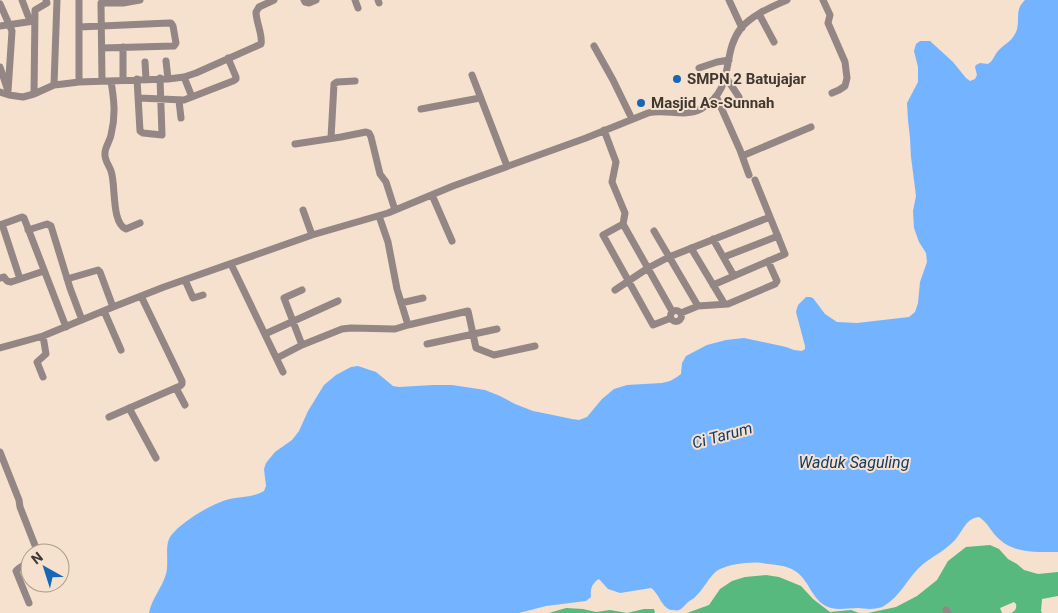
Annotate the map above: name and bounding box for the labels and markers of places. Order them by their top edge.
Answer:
place label: SMPN 2 Batujajar [687,70,807,88]
marker: SMPN 2 Batujajar [671,73,683,85]
place label: Masjid As-Sunnah [651,94,775,112]
marker: Masjid As-Sunnah [635,97,647,109]

